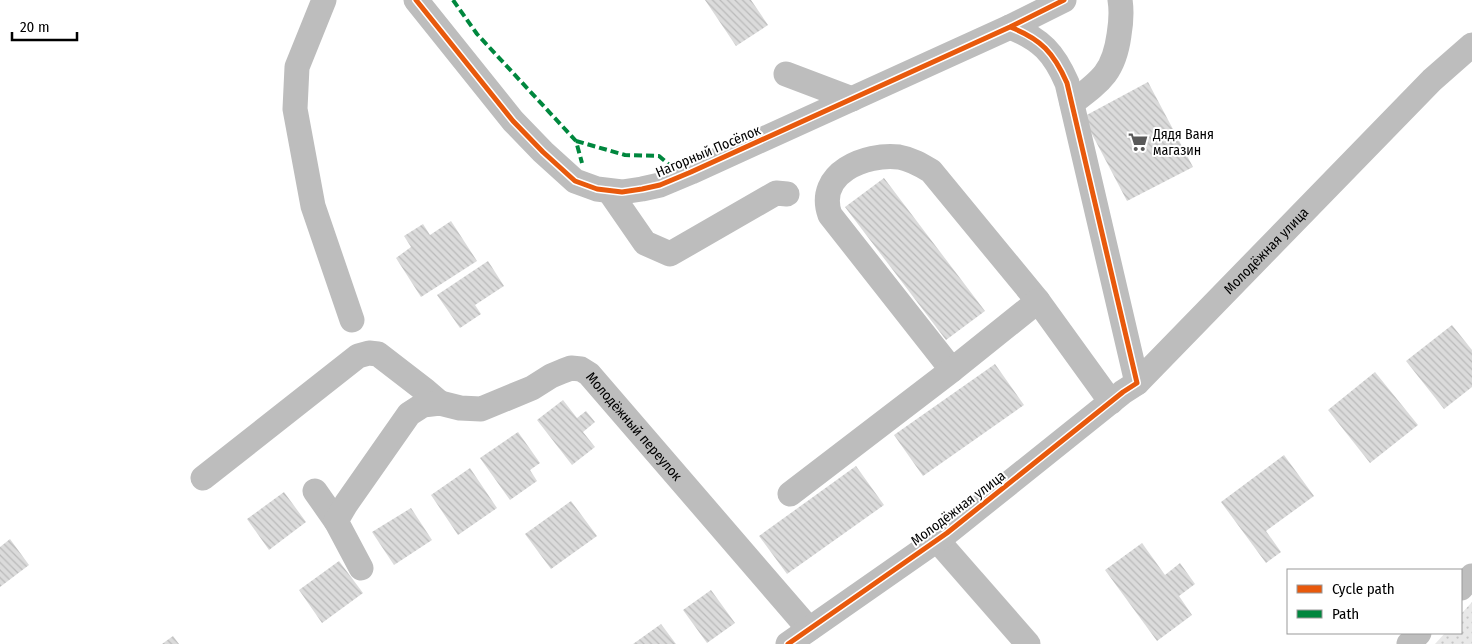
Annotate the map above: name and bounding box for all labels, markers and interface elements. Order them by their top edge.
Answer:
scale bar [12,10,78,42]
text: 20 m [20,18,50,36]
street label: Нагорный Посёлок [653,122,764,181]
place label: Дядя Ваня магазин [1152,126,1214,159]
supermarket icon: Дядя Ваня магазин [1127,131,1149,153]
street label: Молодёжная улица [1220,204,1312,298]
street label: Молодёжный переулок [582,369,686,485]
street label: Молодёжная улица [908,467,1009,549]
legend [1287,569,1462,634]
text: Cycle path [1332,580,1395,598]
text: Path [1332,605,1359,623]

